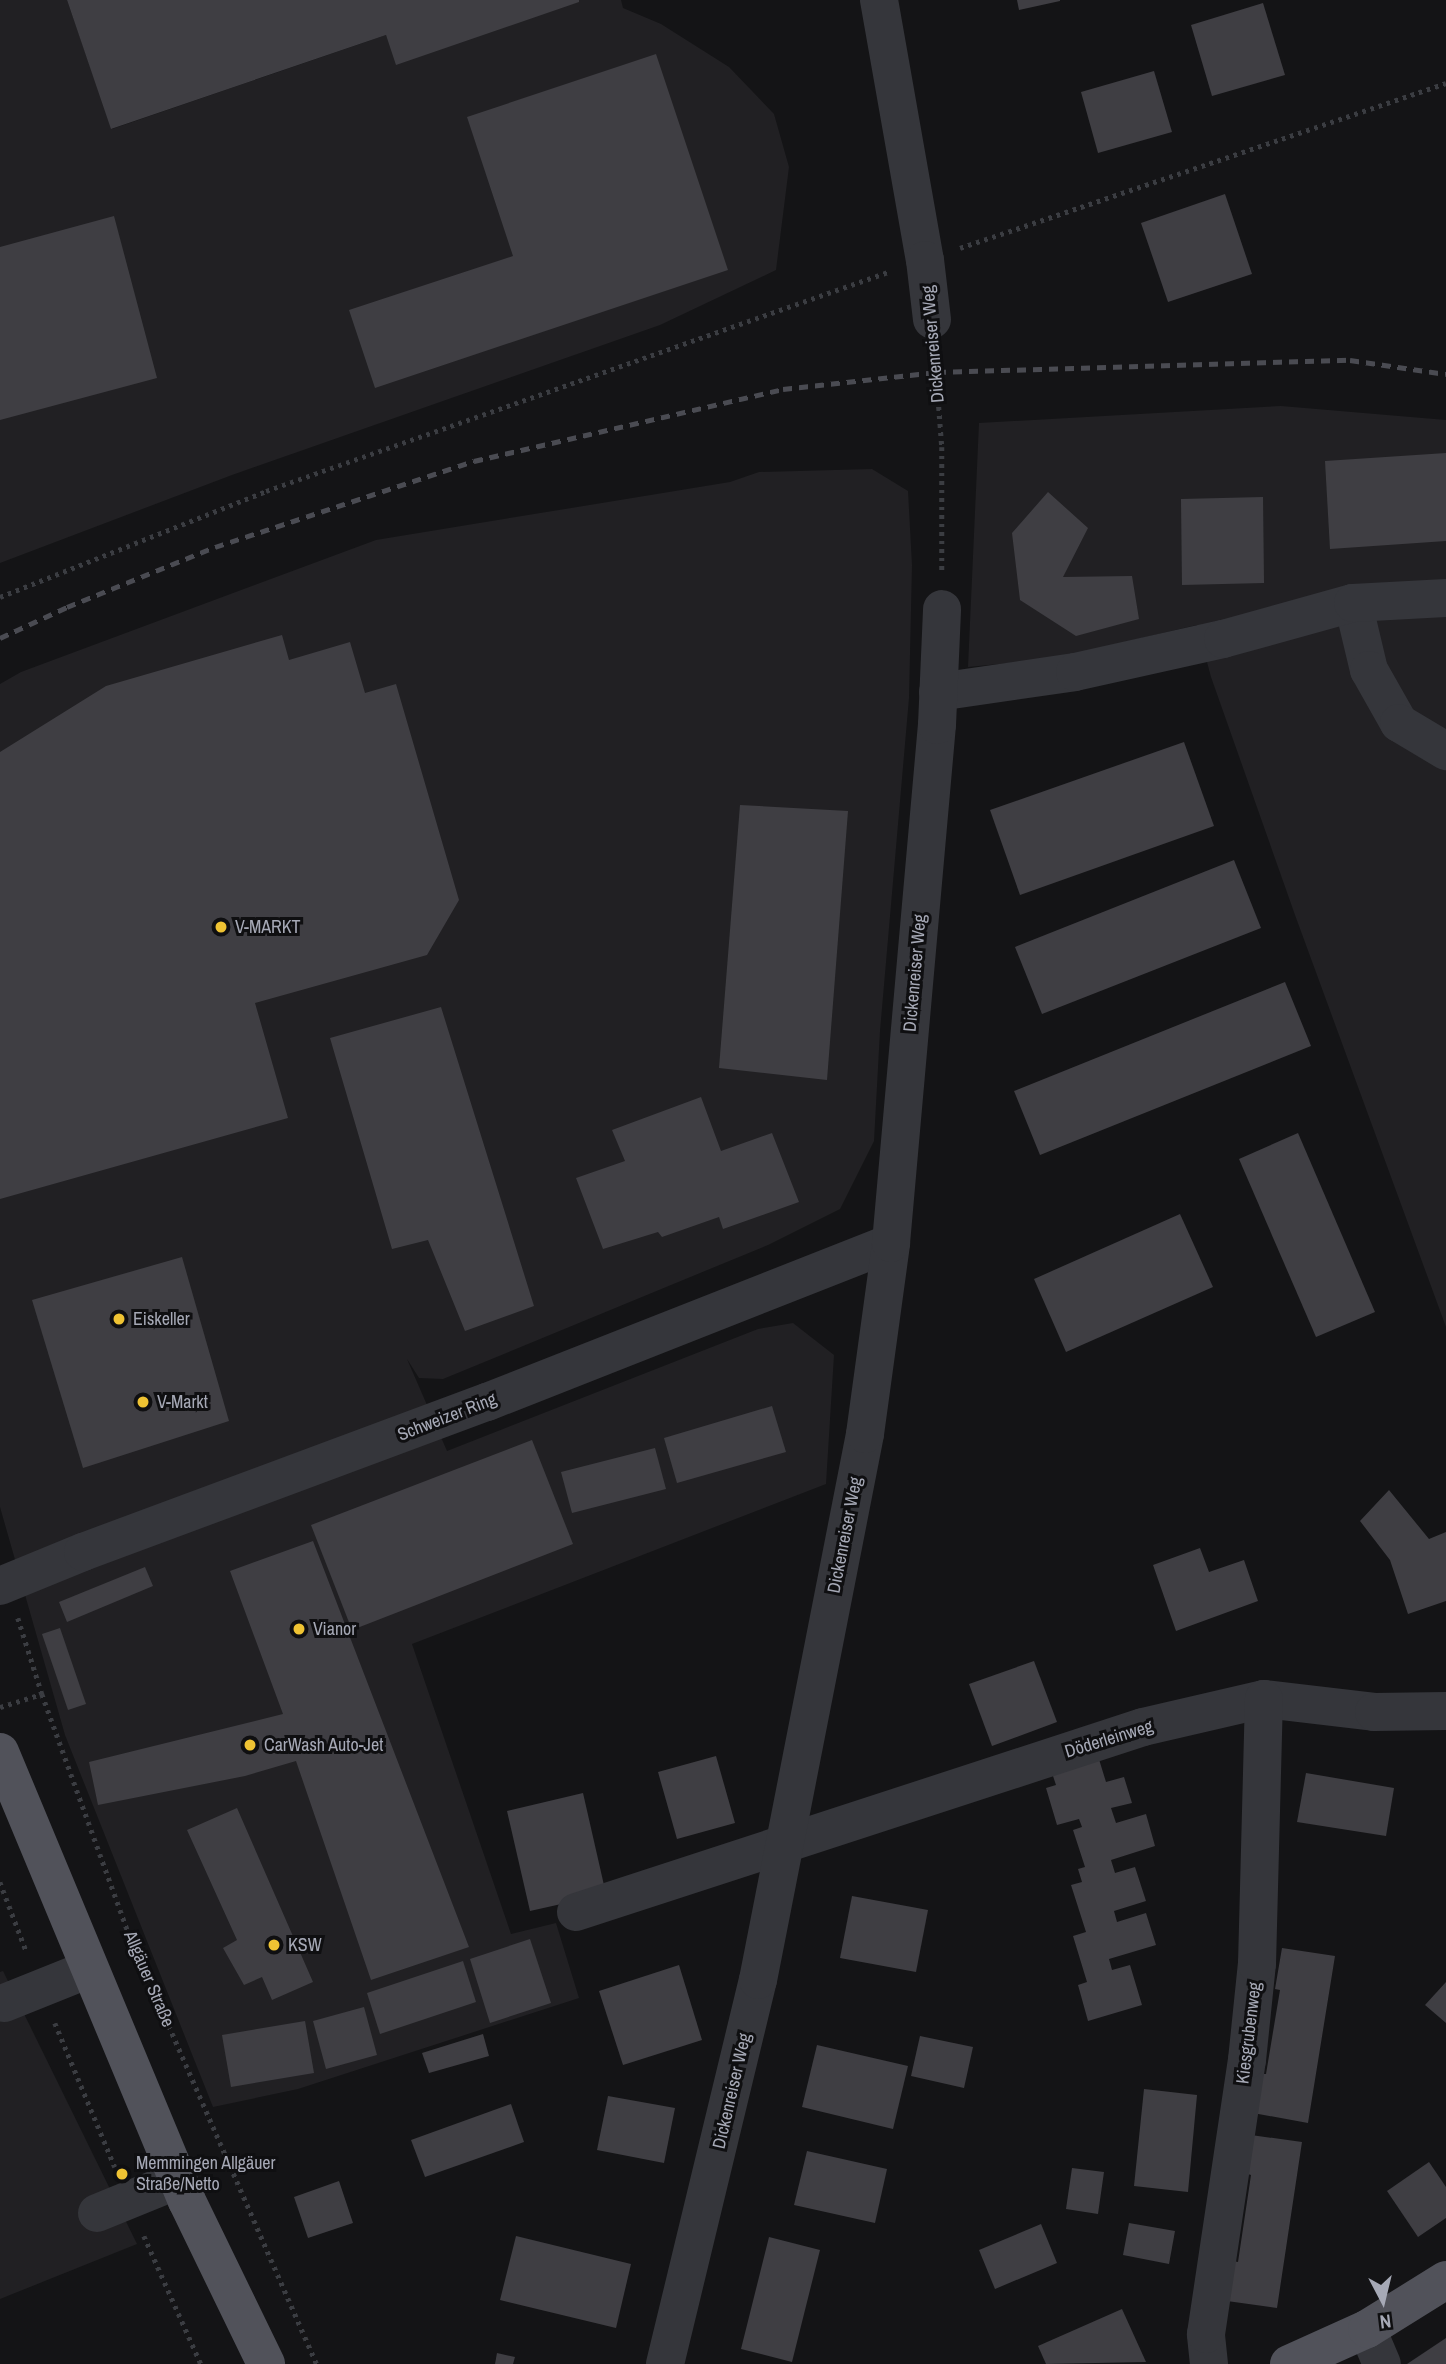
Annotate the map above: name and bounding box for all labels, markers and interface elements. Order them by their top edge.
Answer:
street label: Dickenreiser Weg [917,284,949,404]
street label: Dickenreiser Weg [899,913,931,1033]
place label: V-MARKT [235,916,301,938]
marker: V-MARKT [213,919,229,935]
place label: Eiskeller [133,1308,190,1330]
marker: Eiskeller [111,1311,127,1327]
street label: Schweizer Ring [394,1388,500,1446]
place label: V-Markt [157,1391,208,1413]
marker: V-Markt [135,1394,151,1410]
street label: Dickenreiser Weg [823,1475,867,1595]
place label: Vianor [313,1618,356,1640]
marker: Vianor [291,1621,307,1637]
street label: Döderleinweg [1062,1715,1156,1763]
place label: CarWash Auto-Jet [264,1734,384,1756]
marker: CarWash Auto-Jet [242,1737,258,1753]
street label: Allgäuer Straße [119,1928,179,2030]
place label: KSW [288,1934,322,1956]
marker: KSW [266,1937,282,1953]
street label: Kiesgrubenweg [1232,1981,1266,2085]
street label: Dickenreiser Weg [708,2031,756,2151]
place label: Memmingen Allgäuer Straße/Netto [136,2153,276,2196]
marker: Memmingen Allgäuer Straße/Netto [114,2166,130,2182]
north arrow [1348,2266,1418,2336]
text: N [1378,2308,1393,2335]

